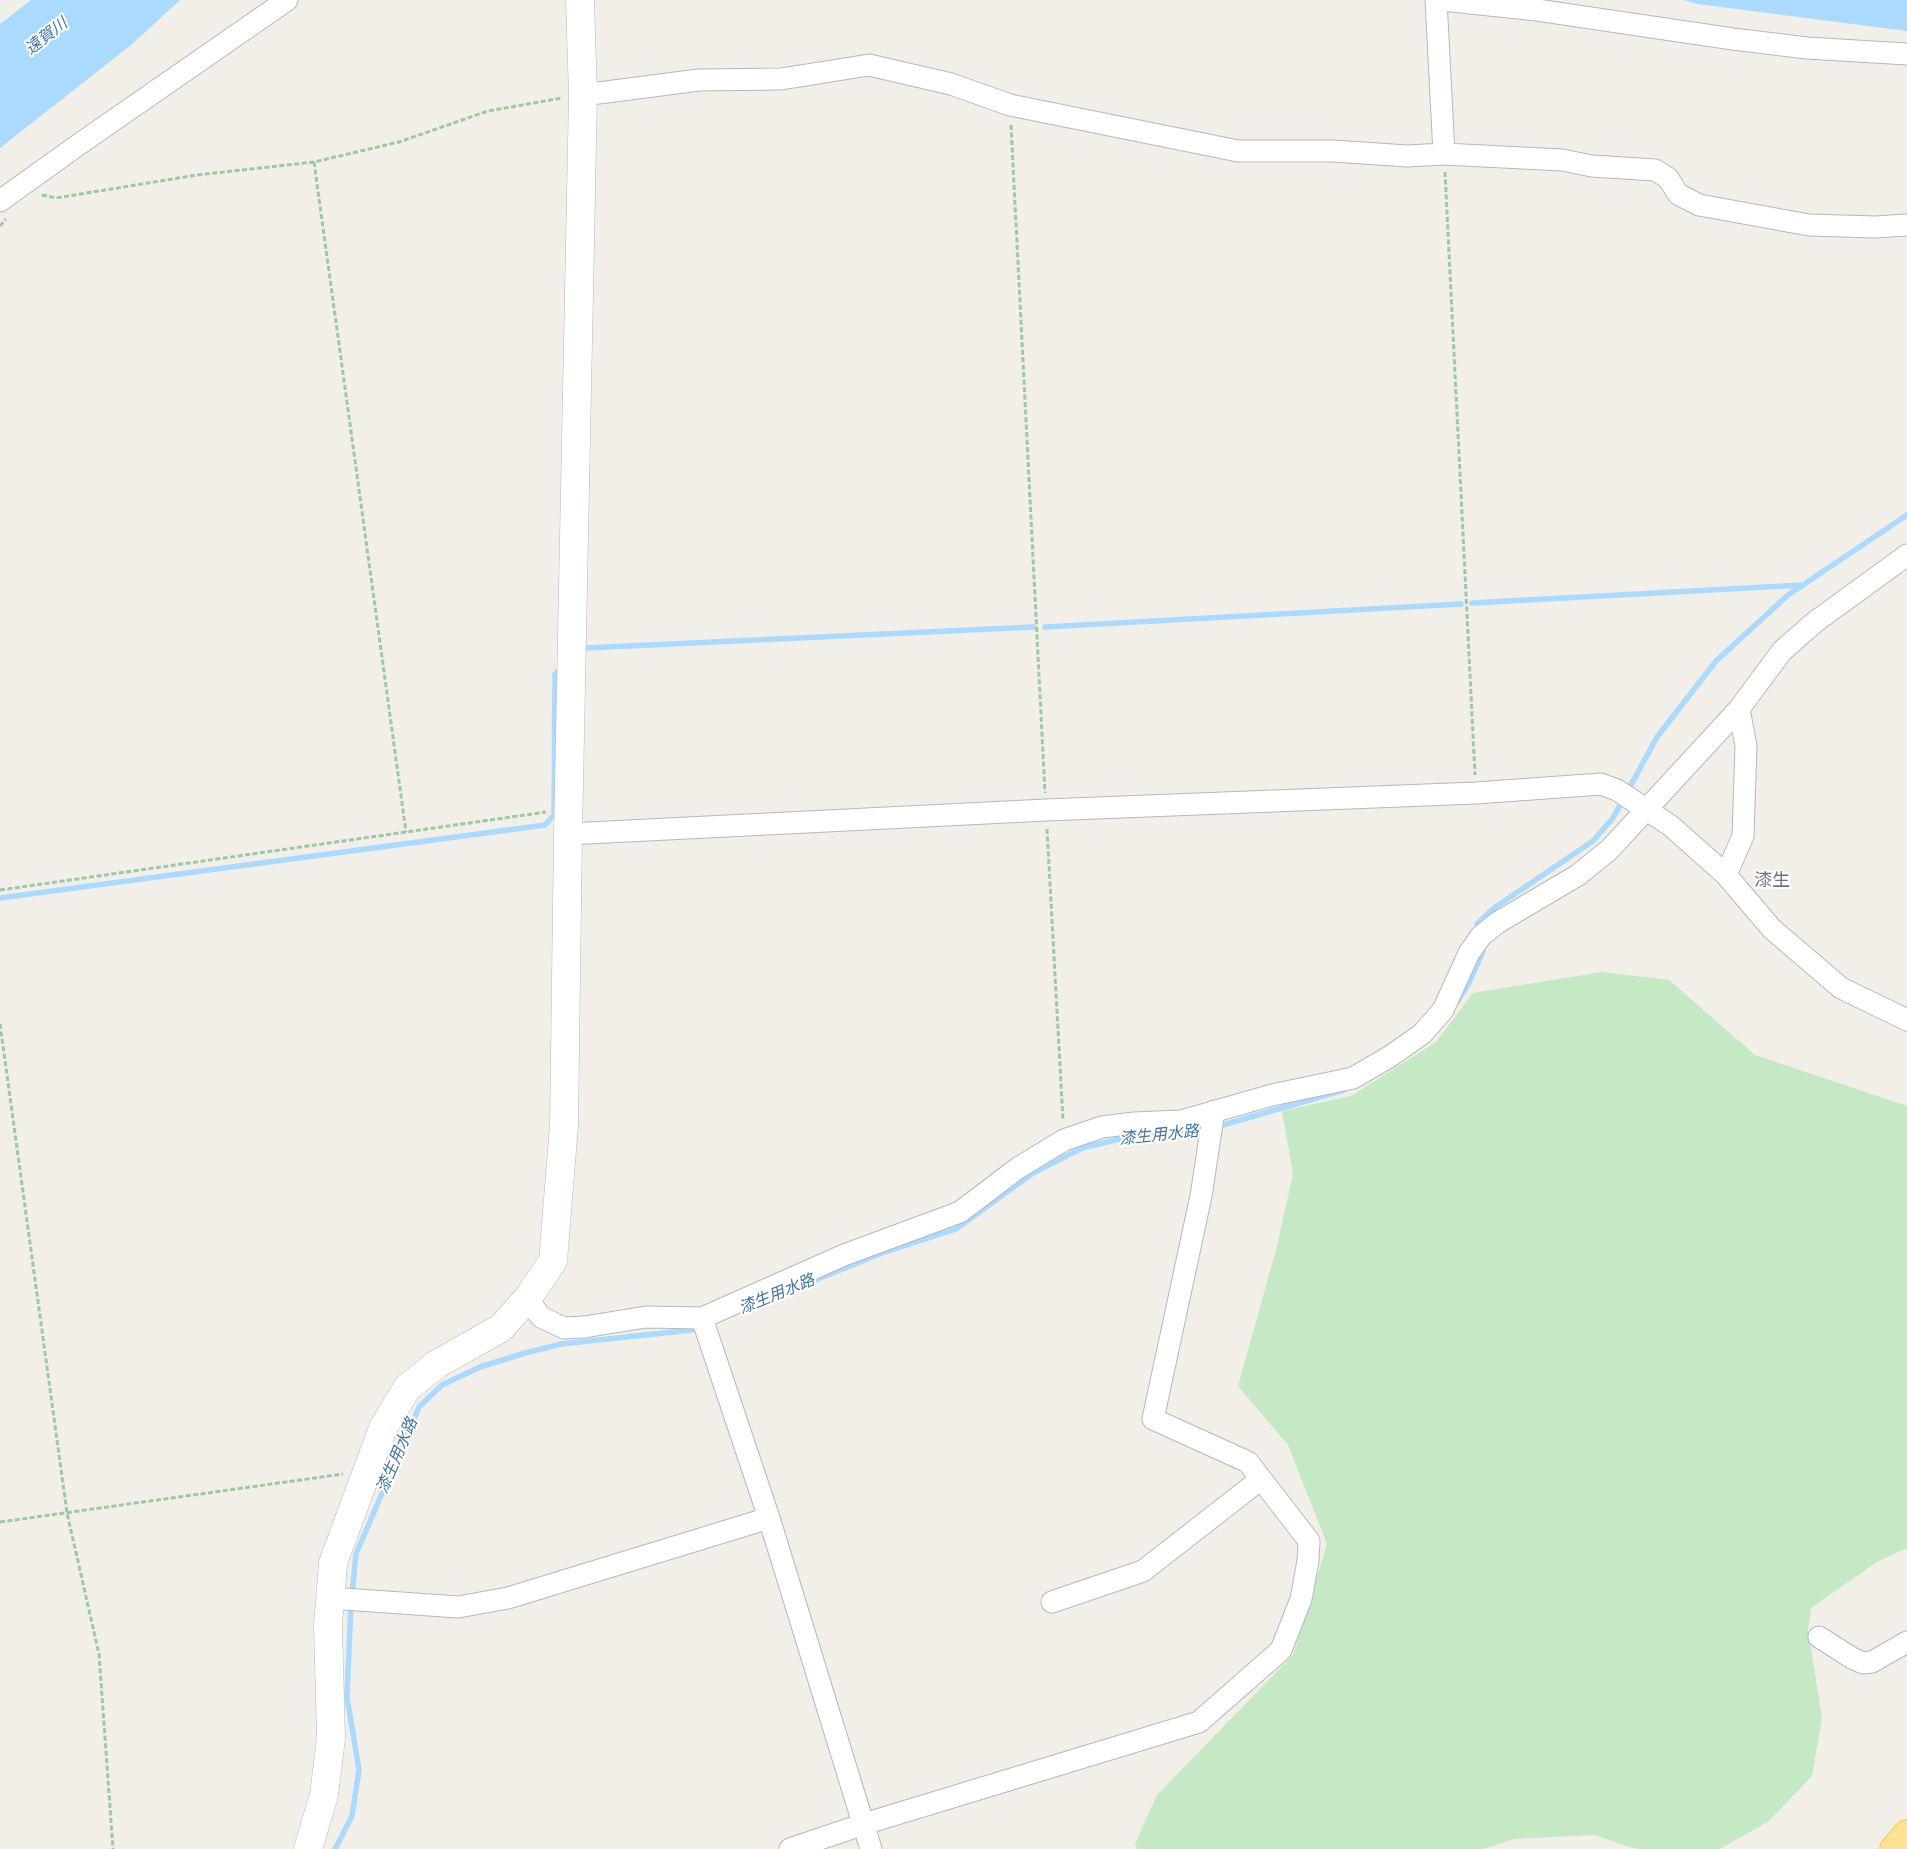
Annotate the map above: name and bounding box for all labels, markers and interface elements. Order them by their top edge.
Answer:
water label: 遠賀川 [22,15,72,59]
district label: 漆生 [1754,870,1790,892]
water label: 漆生用水路 [1118,1122,1200,1150]
water label: 漆生用水路 [736,1271,818,1319]
water label: 漆生用水路 [374,1415,422,1497]

